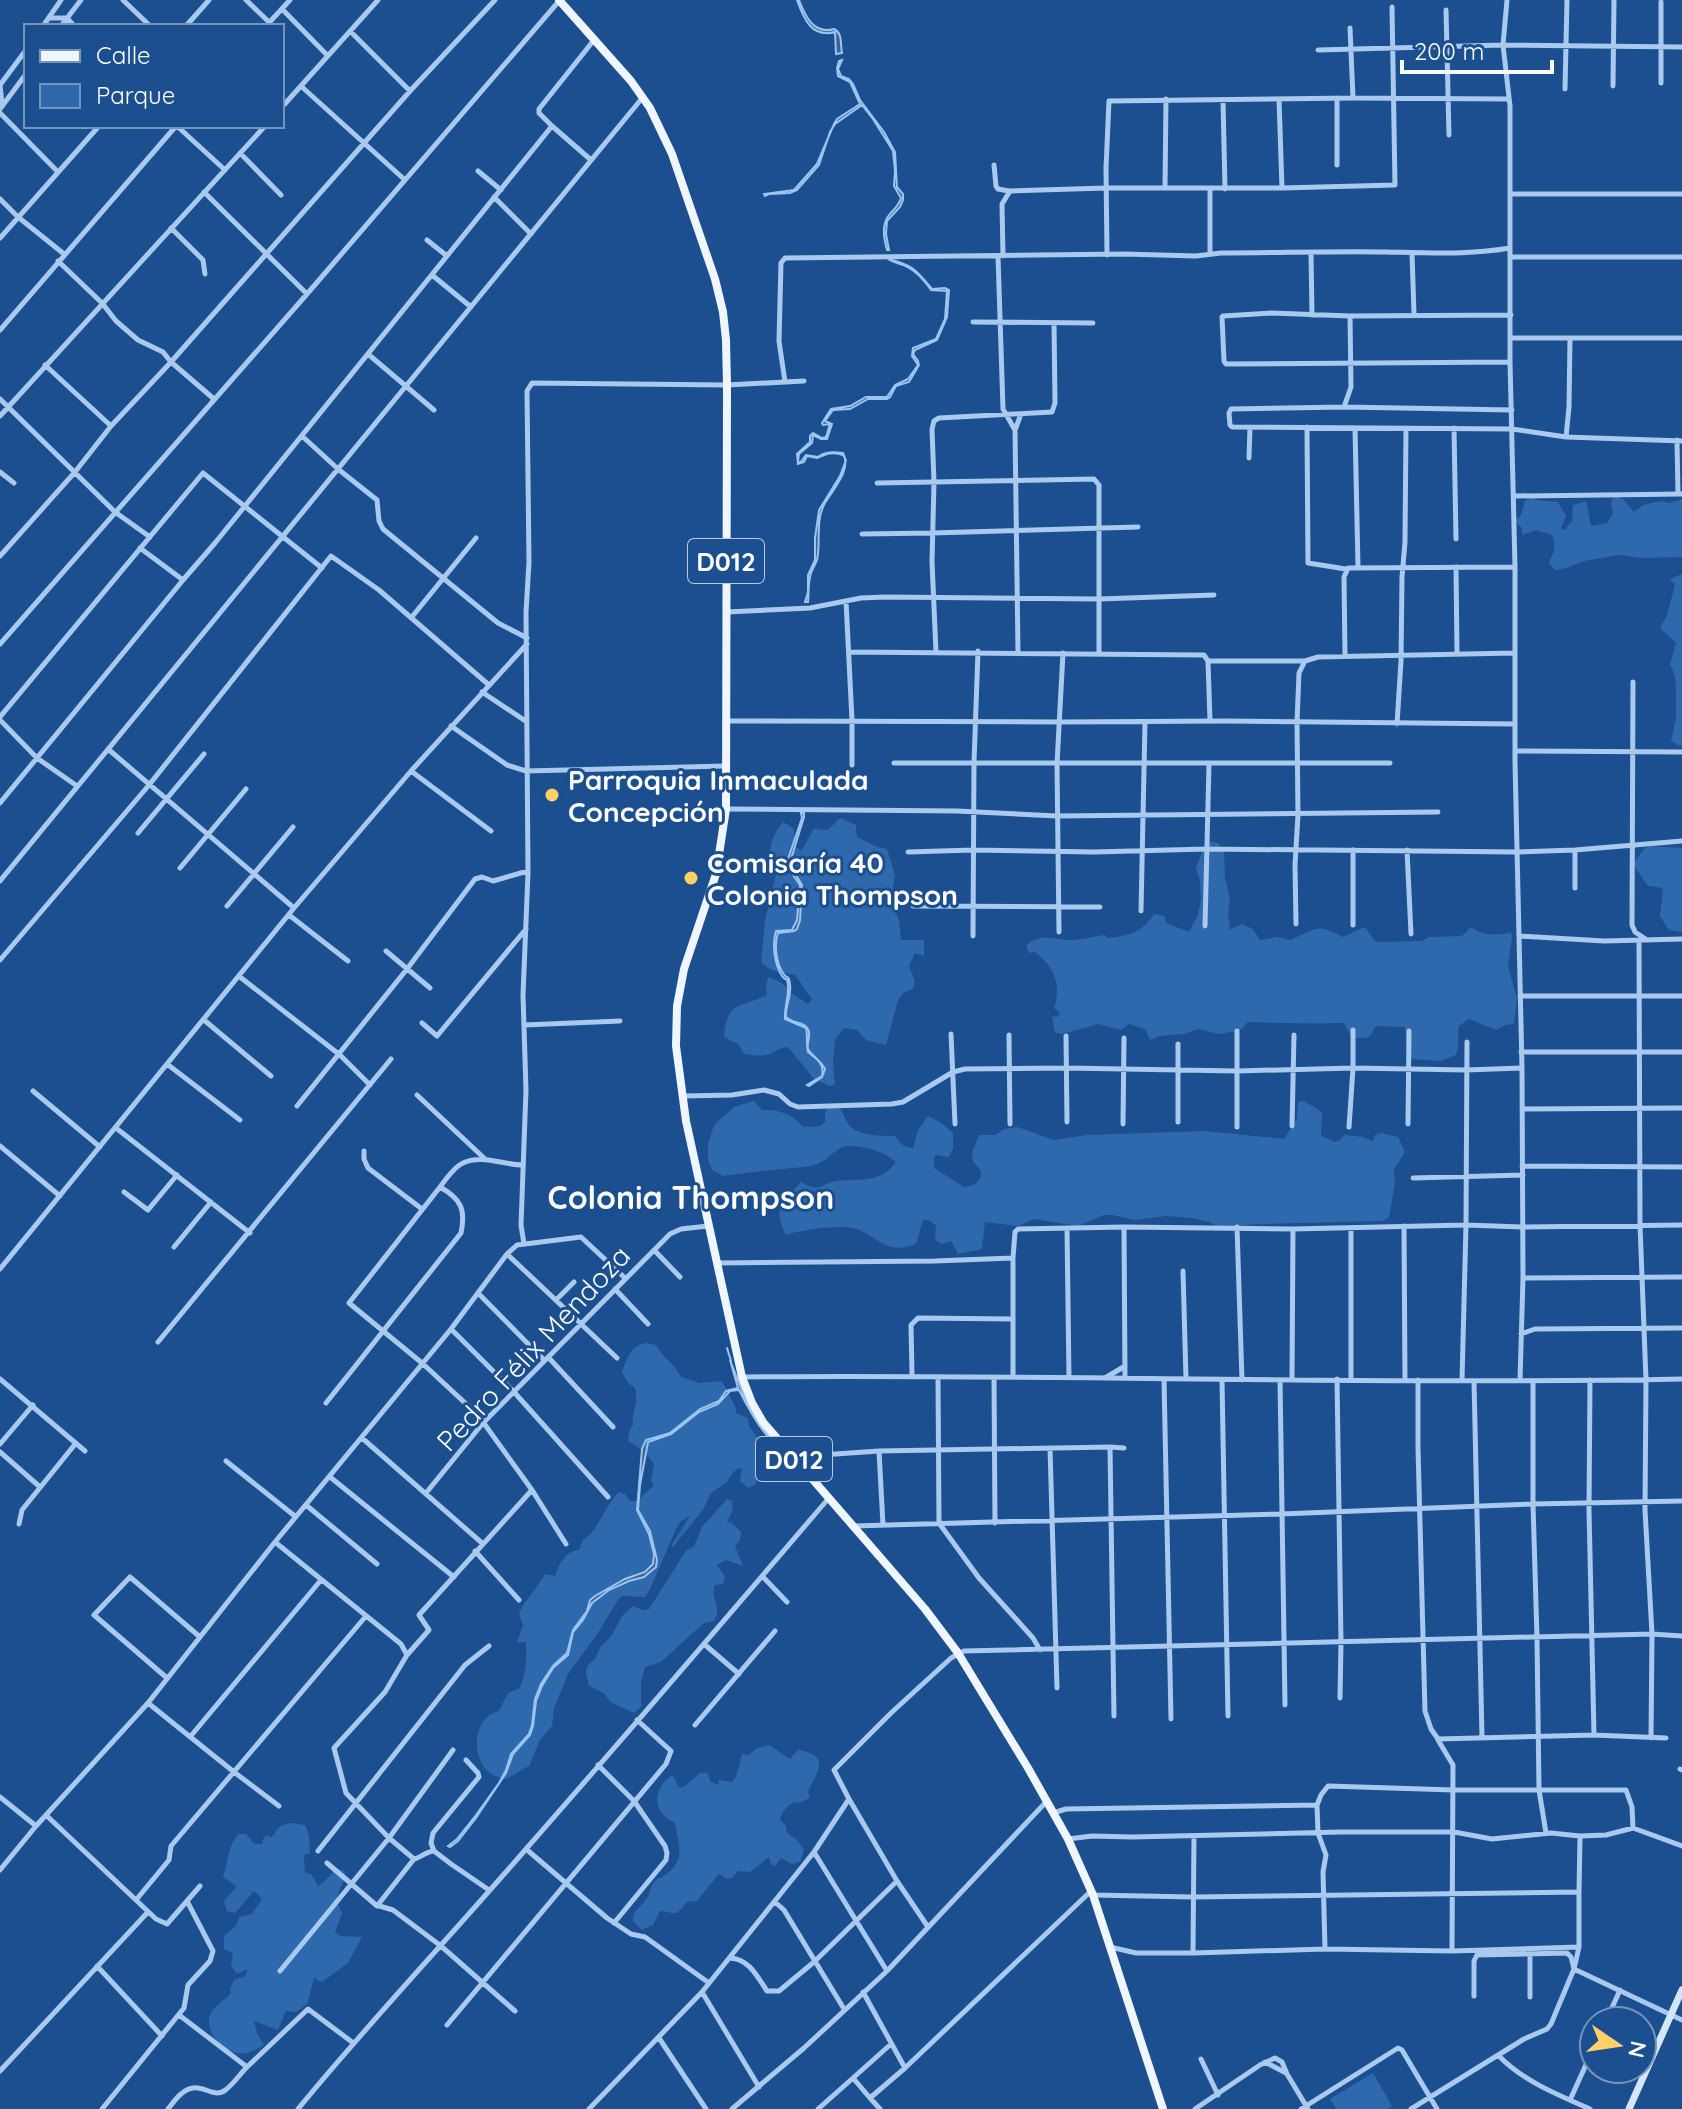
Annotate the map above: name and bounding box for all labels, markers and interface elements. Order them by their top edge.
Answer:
legend [24,24,284,128]
scale bar [1402,24,1552,74]
text: 200 m [1414,36,1484,66]
text: Calle [96,40,151,70]
text: Parque [96,80,175,110]
road number: D012 [688,539,764,583]
place label: Parroquia Inmaculada Concepción [568,762,869,829]
marker: Parroquia Inmaculada Concepción [543,786,561,804]
place label: Comisaría 40 Colonia Thompson [707,845,958,912]
marker: Comisaría 40 Colonia Thompson [682,869,700,887]
district label: Colonia Thompson [548,1177,834,1217]
street label: Pedro Félix Mendoza [429,1238,637,1458]
road number: D012 [756,1437,832,1481]
north arrow [1578,2005,1658,2085]
text: N [1622,2038,1653,2061]

